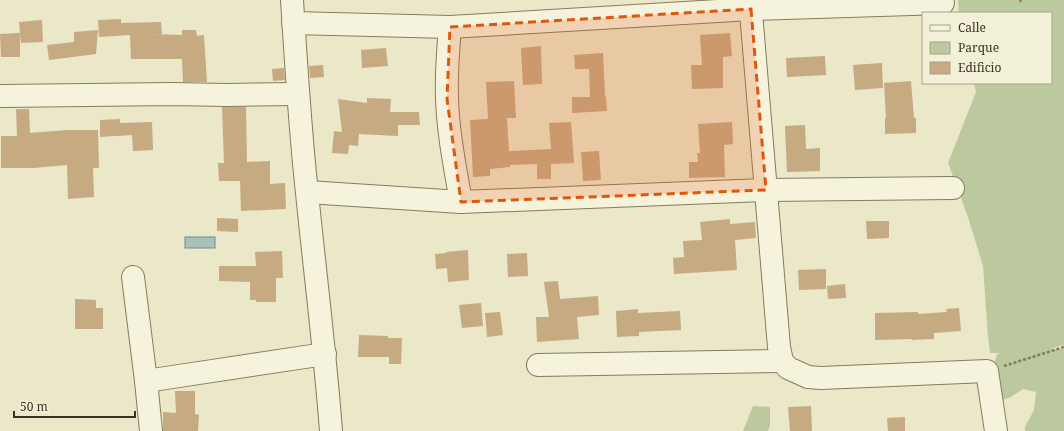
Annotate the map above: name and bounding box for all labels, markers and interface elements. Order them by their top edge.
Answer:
legend [922,12,1052,84]
text: Calle [958,19,986,36]
text: Parque [958,39,999,56]
text: Edificio [958,59,1001,76]
scale bar [14,393,135,419]
text: 50 m [20,398,48,415]

